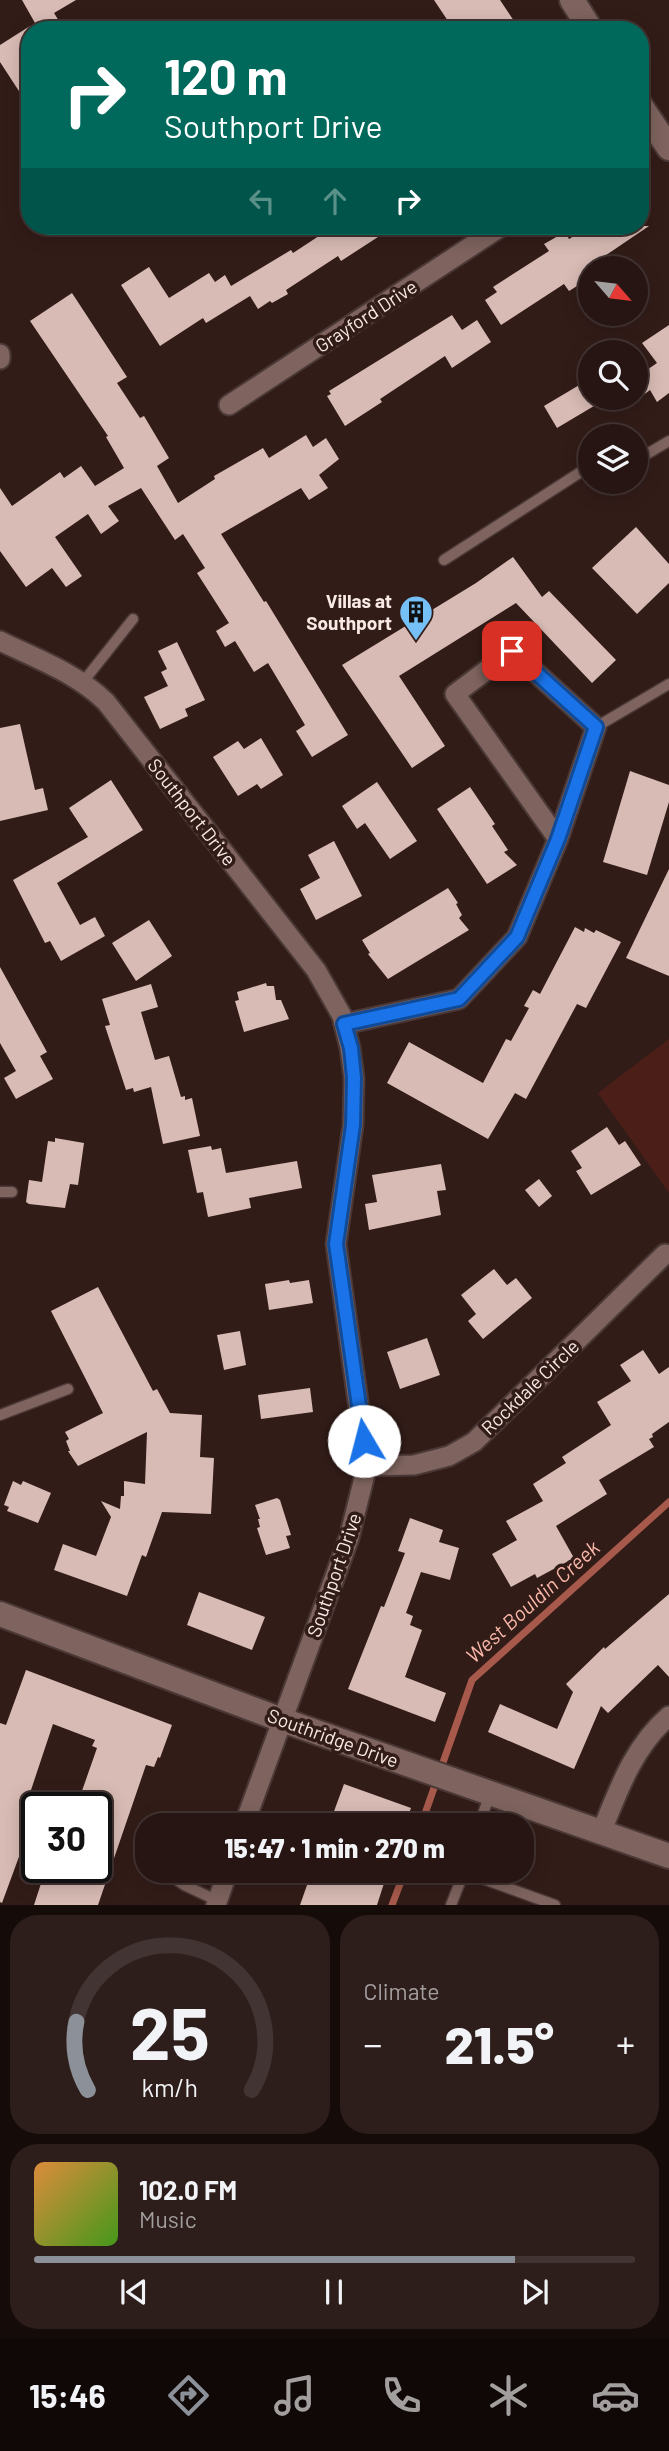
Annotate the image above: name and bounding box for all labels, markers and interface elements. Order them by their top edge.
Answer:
text: 120 m [164,46,287,105]
icon: right [49,49,140,140]
text: Southport Drive [164,106,383,144]
icon: left [243,182,281,220]
icon: ahead [316,182,354,220]
icon: right [389,182,427,220]
north arrow [578,256,648,326]
map controls [578,256,648,494]
street label: Grayford Drive [311,274,421,357]
button: search [578,340,648,410]
button: layers [578,424,648,494]
place label: Villas at Southport [306,589,392,634]
building icon: Villas at Southport [397,593,435,642]
pin [482,621,542,681]
icon: arrive [493,632,531,670]
street label: Southport Drive [143,753,241,870]
street label: Rockdale Circle [476,1334,583,1439]
position arrow [327,1404,401,1478]
street label: Southport Drive [302,1510,366,1640]
water label: West Bouldin Creek [460,1534,605,1667]
street label: Southridge Drive [265,1703,402,1772]
speed limit sign: 30 [21,1792,112,1883]
text: 15:47 · 1 min · 270 m [224,1832,445,1863]
text: Climate [364,1977,440,2005]
text: 25 [130,1988,210,2076]
text: 21.5° [444,2012,554,2074]
text: − [364,2020,383,2066]
text: + [616,2020,635,2066]
text: km/h [141,2072,198,2102]
text: 102.0 FM [139,2174,237,2205]
text: Music [139,2205,197,2233]
icon: previous [115,2273,153,2311]
icon: pause [315,2273,353,2311]
icon: next [516,2273,554,2311]
icon: directions [164,2371,213,2420]
icon: music [270,2371,319,2420]
icon: phone [377,2371,426,2420]
icon: climate [484,2371,533,2420]
icon: car [591,2371,640,2420]
text: 15:46 [29,2376,106,2414]

